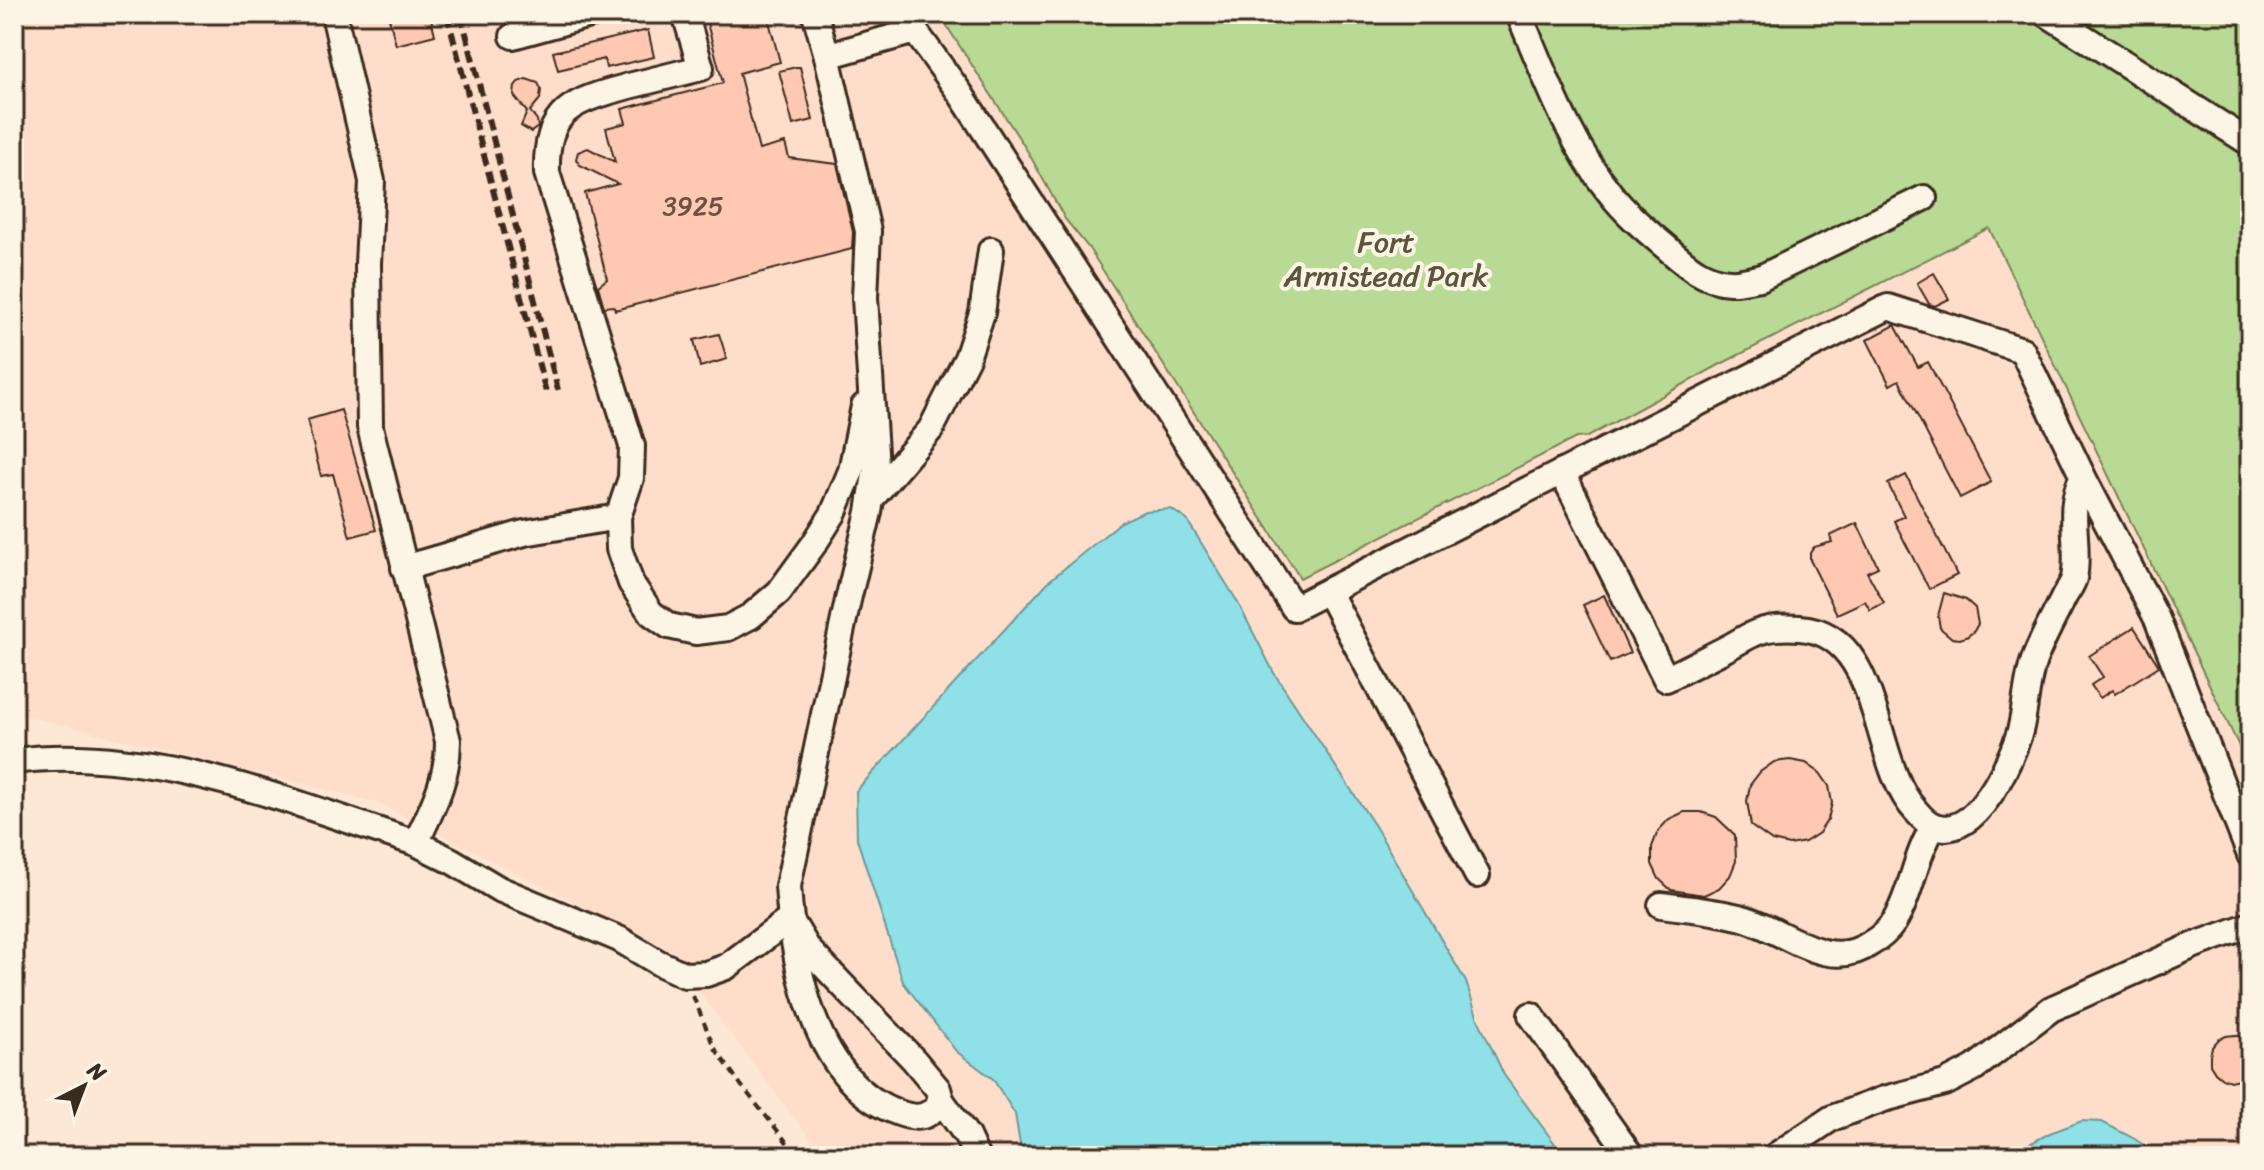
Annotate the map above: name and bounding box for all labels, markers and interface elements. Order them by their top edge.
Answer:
house number: 3925 [662,183,724,229]
park label: Fort Armistead Park [1283,215,1489,303]
north arrow [44,1046,124,1126]
text: N [78,1051,116,1092]

